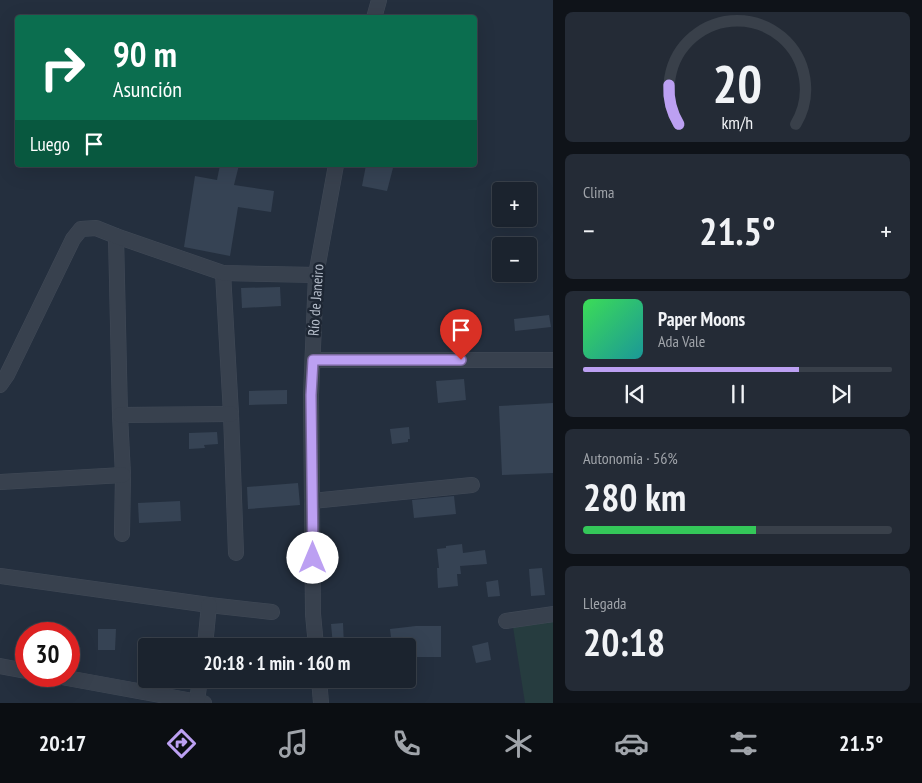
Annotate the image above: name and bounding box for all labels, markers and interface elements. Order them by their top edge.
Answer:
text: 90 m [113,31,177,77]
icon: right [30,35,95,100]
text: 20 [713,50,762,117]
text: Asunción [113,75,182,103]
text: km/h [722,111,753,134]
icon: arrive [80,130,108,158]
text: Luego [30,132,70,156]
map controls [492,182,537,282]
button: + [492,182,537,227]
text: Clima [583,182,614,202]
text: 21.5° [699,206,776,255]
text: − [583,212,595,249]
text: + [880,212,892,249]
button: − [492,237,537,282]
street label: Río de Janeiro [304,263,327,337]
text: Paper Moons [658,307,745,331]
pin [440,309,482,360]
icon: arrive [447,316,475,344]
text: Ada Vale [658,331,705,351]
icon: previous [621,380,649,408]
icon: pause [724,380,752,408]
icon: next [827,380,855,408]
text: Autonomía · 56% [583,448,678,468]
text: 280 km [583,472,686,521]
position arrow [286,531,338,583]
text: Llegada [583,593,627,613]
text: 20:18 [583,617,665,666]
speed limit sign: 30 [15,622,80,687]
text: 20:18 · 1 min · 160 m [204,651,350,675]
icon: directions [164,726,199,761]
icon: music [276,726,311,761]
icon: phone [389,726,424,761]
icon: climate [501,726,536,761]
icon: car [614,726,649,761]
icon: filters [726,726,761,761]
text: 20:17 [39,729,86,757]
text: 21.5° [839,729,883,757]

